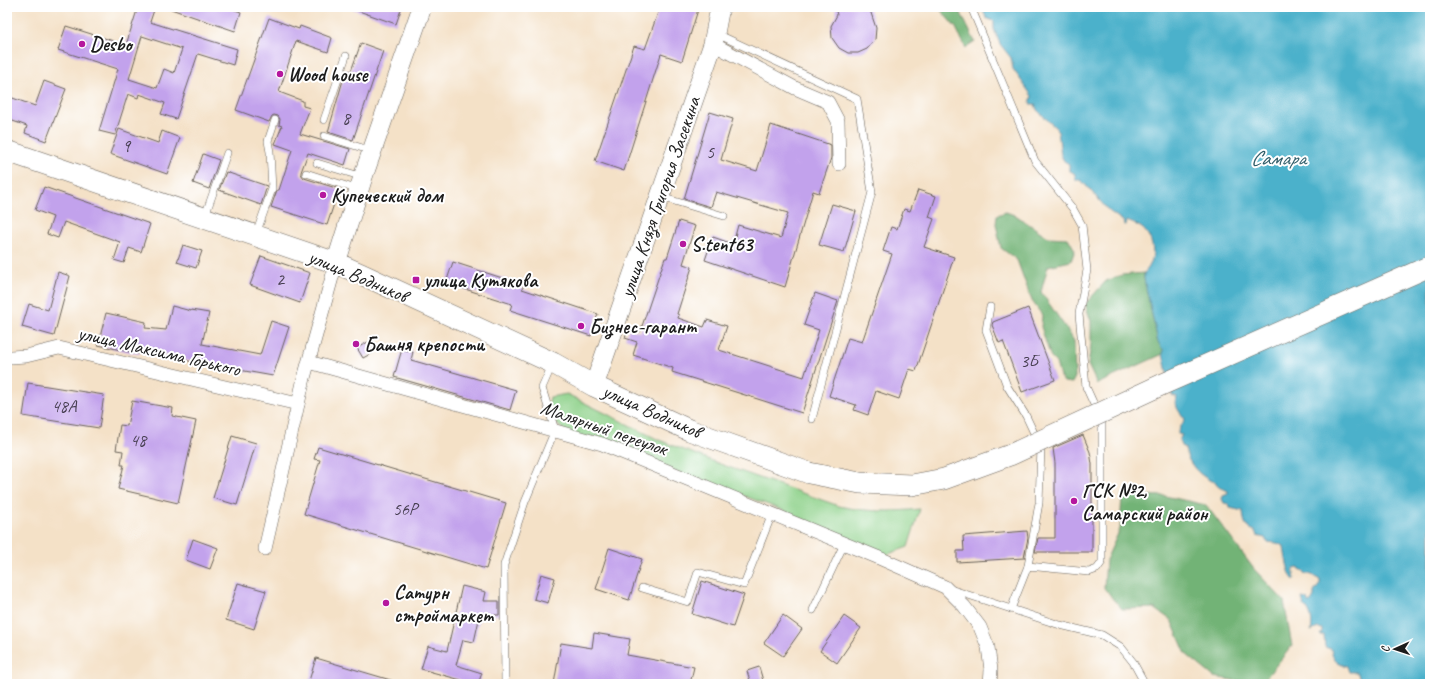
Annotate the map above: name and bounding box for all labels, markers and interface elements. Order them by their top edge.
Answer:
place label: Desbo [90,32,133,57]
marker: Desbo [77,39,87,49]
place label: Wood house [288,62,369,87]
marker: Wood house [275,69,285,79]
street label: улица Князя Григория Засекина [614,92,707,302]
house number: 8 [342,107,352,129]
house number: 9 [122,135,132,157]
house number: 5 [706,141,715,163]
water label: Самара [1250,145,1308,171]
place label: Купеческий дом [331,183,444,208]
marker: Купеческий дом [318,190,328,200]
place label: S.tent63 [691,232,754,257]
marker: S.tent63 [678,239,688,249]
street label: улица Водников [304,244,415,310]
house number: 2 [276,268,286,290]
place label: улица Кутякова [422,268,539,293]
marker: улица Кутякова [411,275,421,285]
place label: Бизнес-гарант [589,314,698,340]
street label: улица Максима Горького [74,320,243,382]
marker: Бизнес-гарант [576,321,586,331]
place label: Башня крепости [364,332,486,357]
marker: Башня крепости [351,339,361,349]
house number: 3Б [1020,350,1040,372]
street label: улица Водников [598,378,709,445]
house number: 48А [51,395,78,417]
street label: Малярный переулок [537,395,672,462]
house number: 48 [130,429,148,451]
place label: ГСК №2, Самарский район [1082,478,1209,526]
marker: ГСК №2, Самарский район [1069,496,1079,506]
house number: 56Р [393,498,420,520]
place label: Сатурн строймаркет [394,580,495,628]
marker: Сатурн строймаркет [381,598,391,608]
north arrow [1375,629,1415,669]
text: С [1378,645,1392,653]

